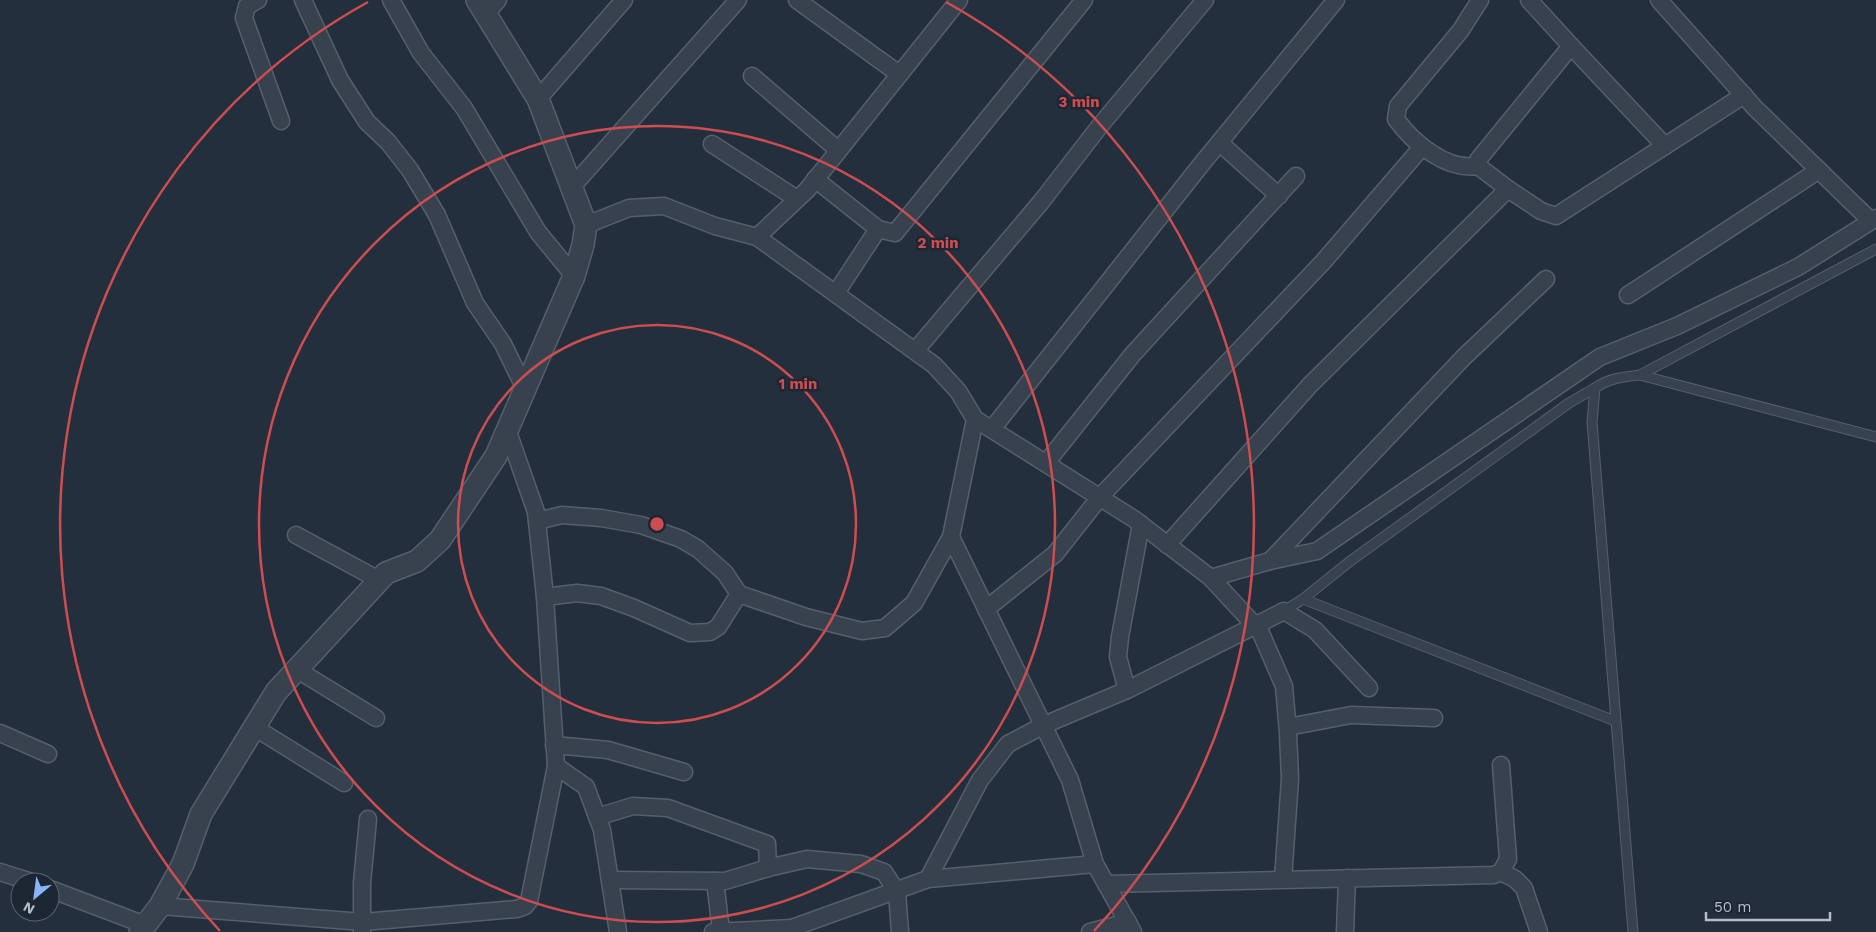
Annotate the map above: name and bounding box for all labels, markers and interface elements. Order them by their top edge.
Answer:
text: 3 min [1059,93,1099,111]
text: 2 min [917,234,959,252]
text: 1 min [779,375,817,393]
centre of rings [648,515,666,533]
north arrow [10,872,60,922]
scale bar [1706,890,1830,922]
text: 50 m [1714,898,1751,916]
text: N [20,899,37,918]

